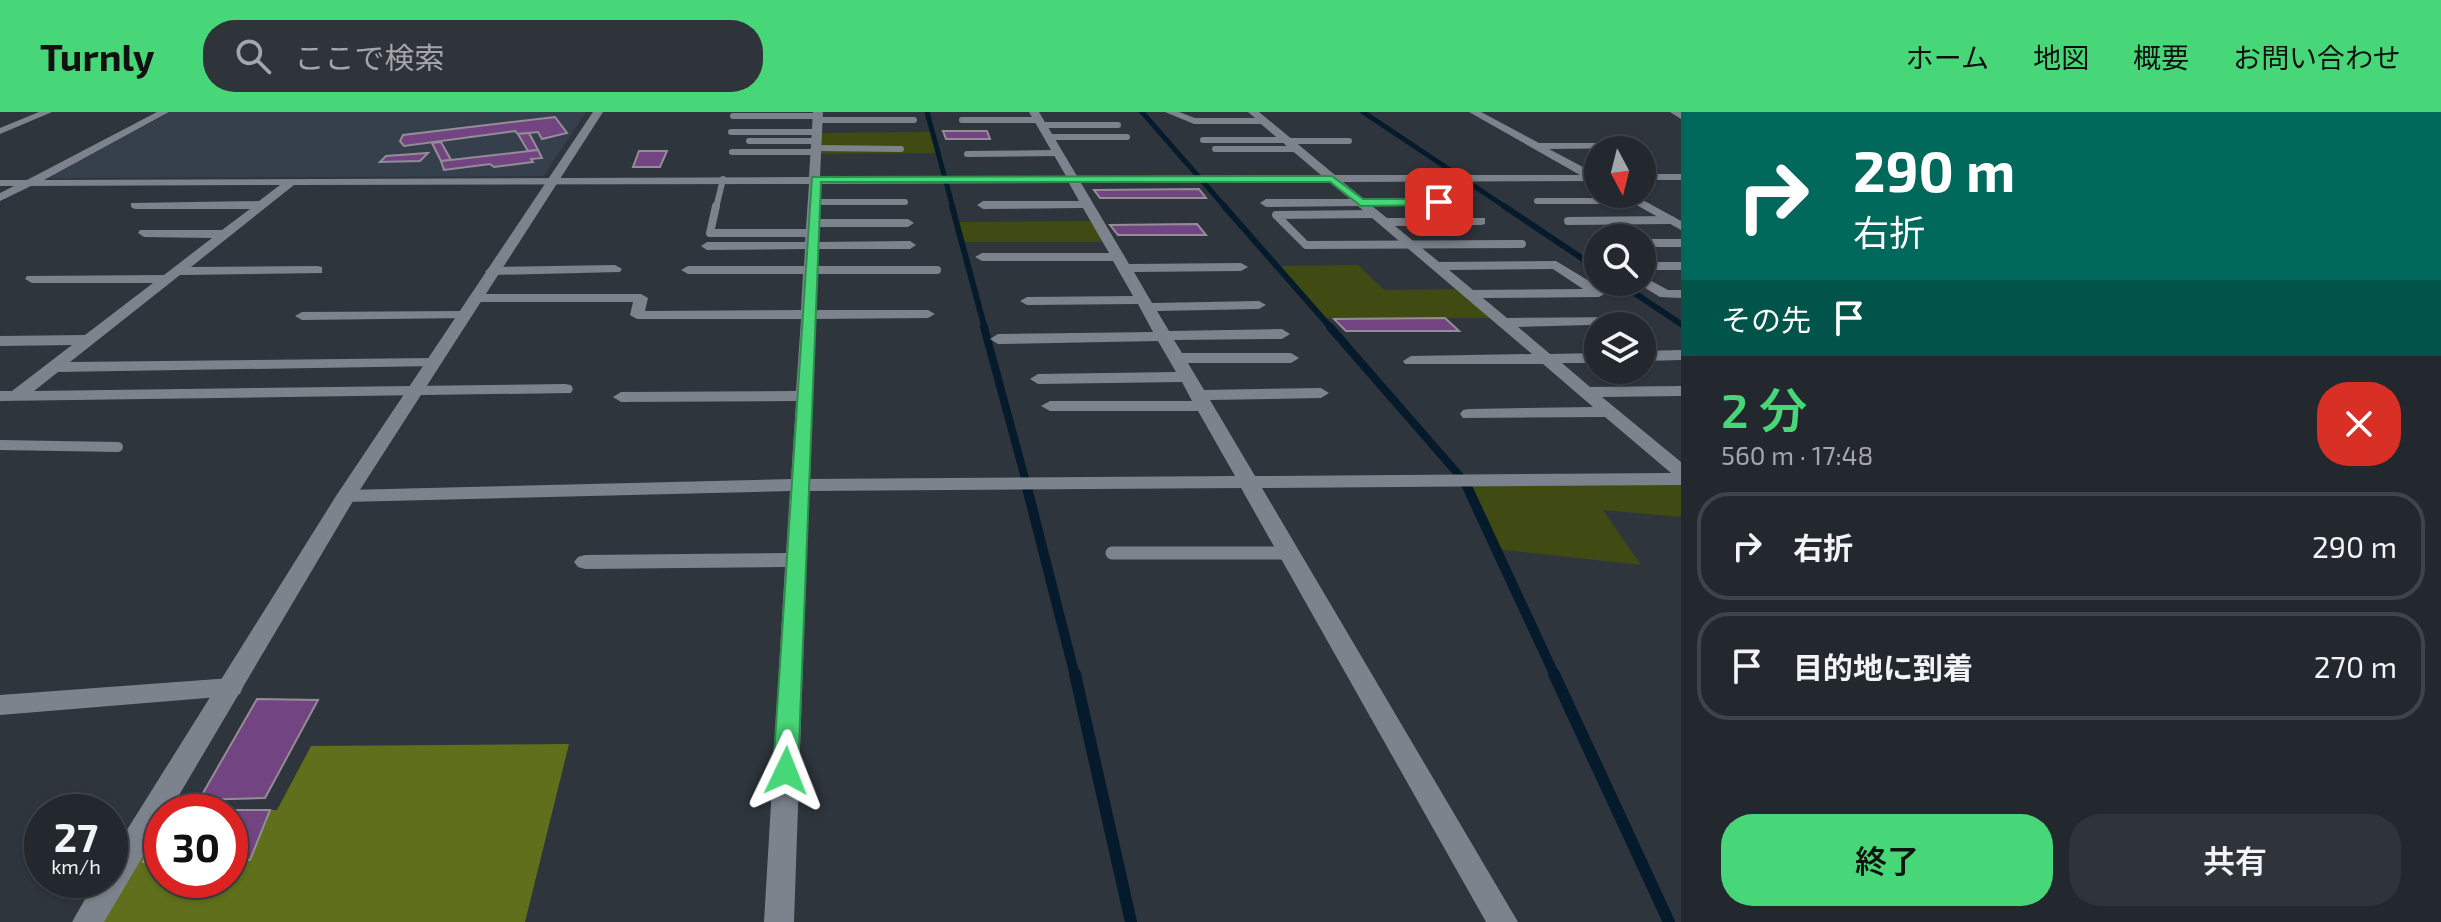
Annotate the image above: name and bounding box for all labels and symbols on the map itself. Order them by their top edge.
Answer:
north arrow [1584,136,1656,208]
pin [1405,168,1473,236]
position arrow [744,729,828,813]
speed limit sign: 30 [144,794,248,898]

